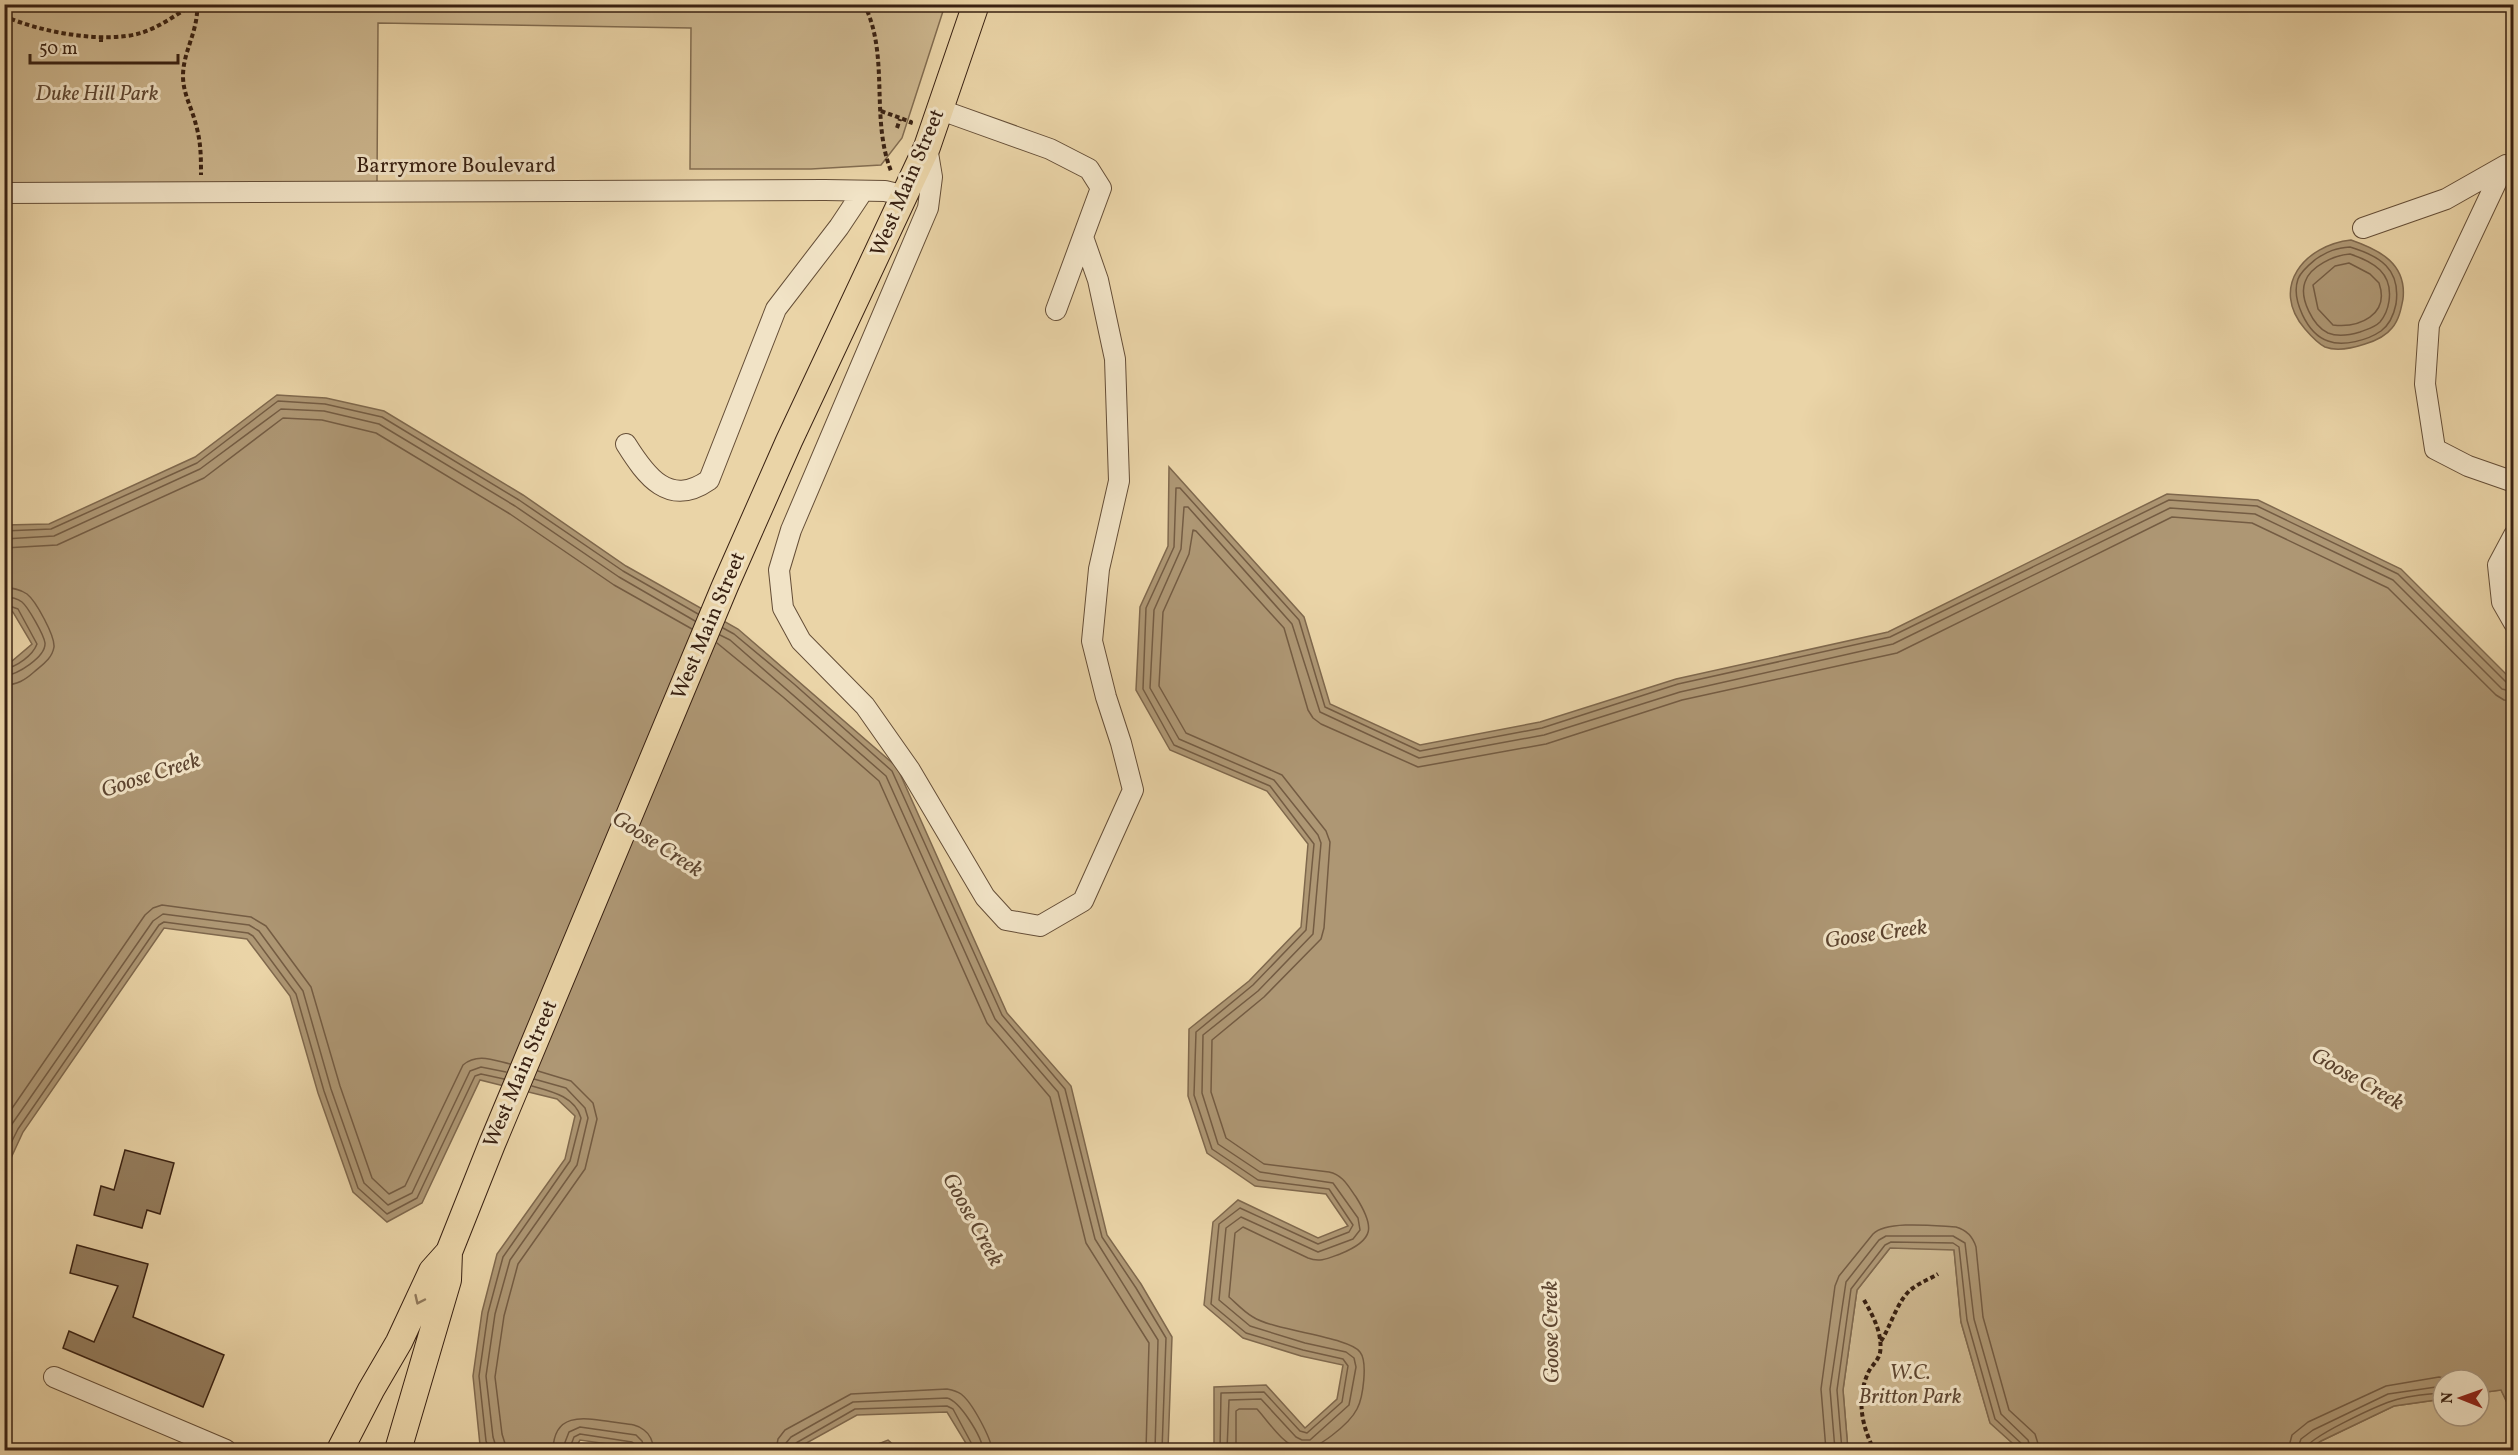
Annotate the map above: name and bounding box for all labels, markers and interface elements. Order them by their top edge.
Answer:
scale bar [30,27,178,65]
text: 50 m [39,37,78,62]
park label: Duke Hill Park [36,80,159,109]
street label: West Main Street [864,105,952,261]
street label: Barrymore Boulevard [356,152,556,181]
street label: West Main Street [665,548,753,704]
water label: Goose Creek [97,745,205,807]
water label: Goose Creek [605,804,709,886]
water label: Goose Creek [1823,912,1929,958]
street label: West Main Street [477,996,565,1152]
water label: Goose Creek [2305,1041,2409,1119]
water label: Goose Creek [933,1167,1011,1273]
water label: Goose Creek [1536,1280,1568,1384]
one-way arrow [414,1294,426,1305]
park label: W.C. Britton Park [1859,1359,1962,1412]
north arrow [2431,1368,2491,1428]
text: N [2437,1391,2459,1404]

